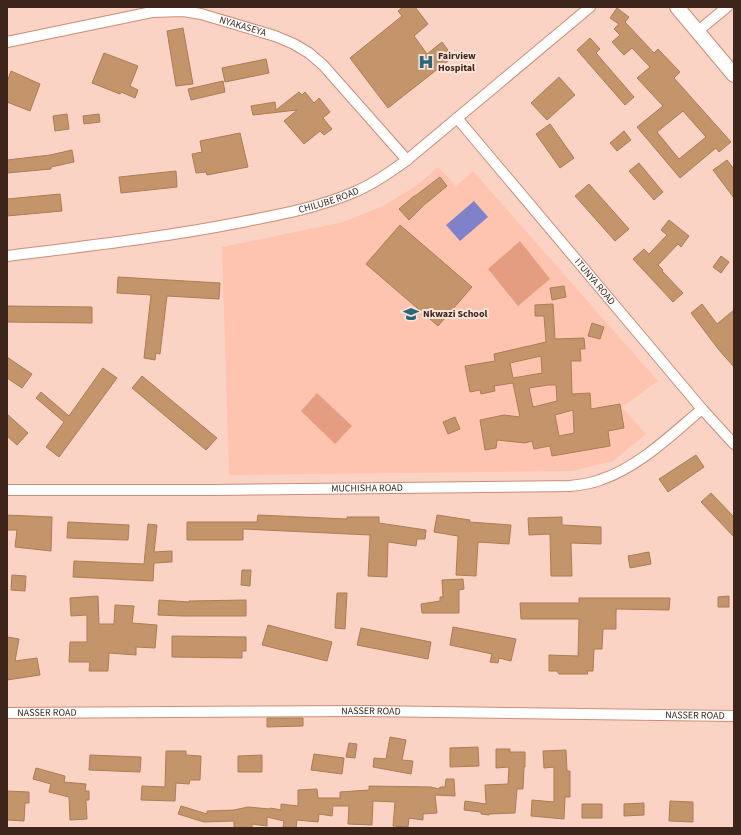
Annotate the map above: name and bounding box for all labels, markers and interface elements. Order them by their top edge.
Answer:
street label: NYAKASEYA [218,13,269,40]
place label: Fairview Hospital [438,49,476,75]
hospital icon: Fairview Hospital [417,53,435,71]
street label: CHILUBE ROAD [297,184,361,217]
street label: ITUNYA ROAD [571,255,618,308]
school or university icon: Nkwazi School [402,305,420,323]
place label: Nkwazi School [423,307,487,321]
street label: MUCHISHA ROAD [331,481,403,496]
street label: NASSER ROAD [341,704,401,718]
street label: NASSER ROAD [17,706,77,720]
street label: NASSER ROAD [665,708,725,723]

